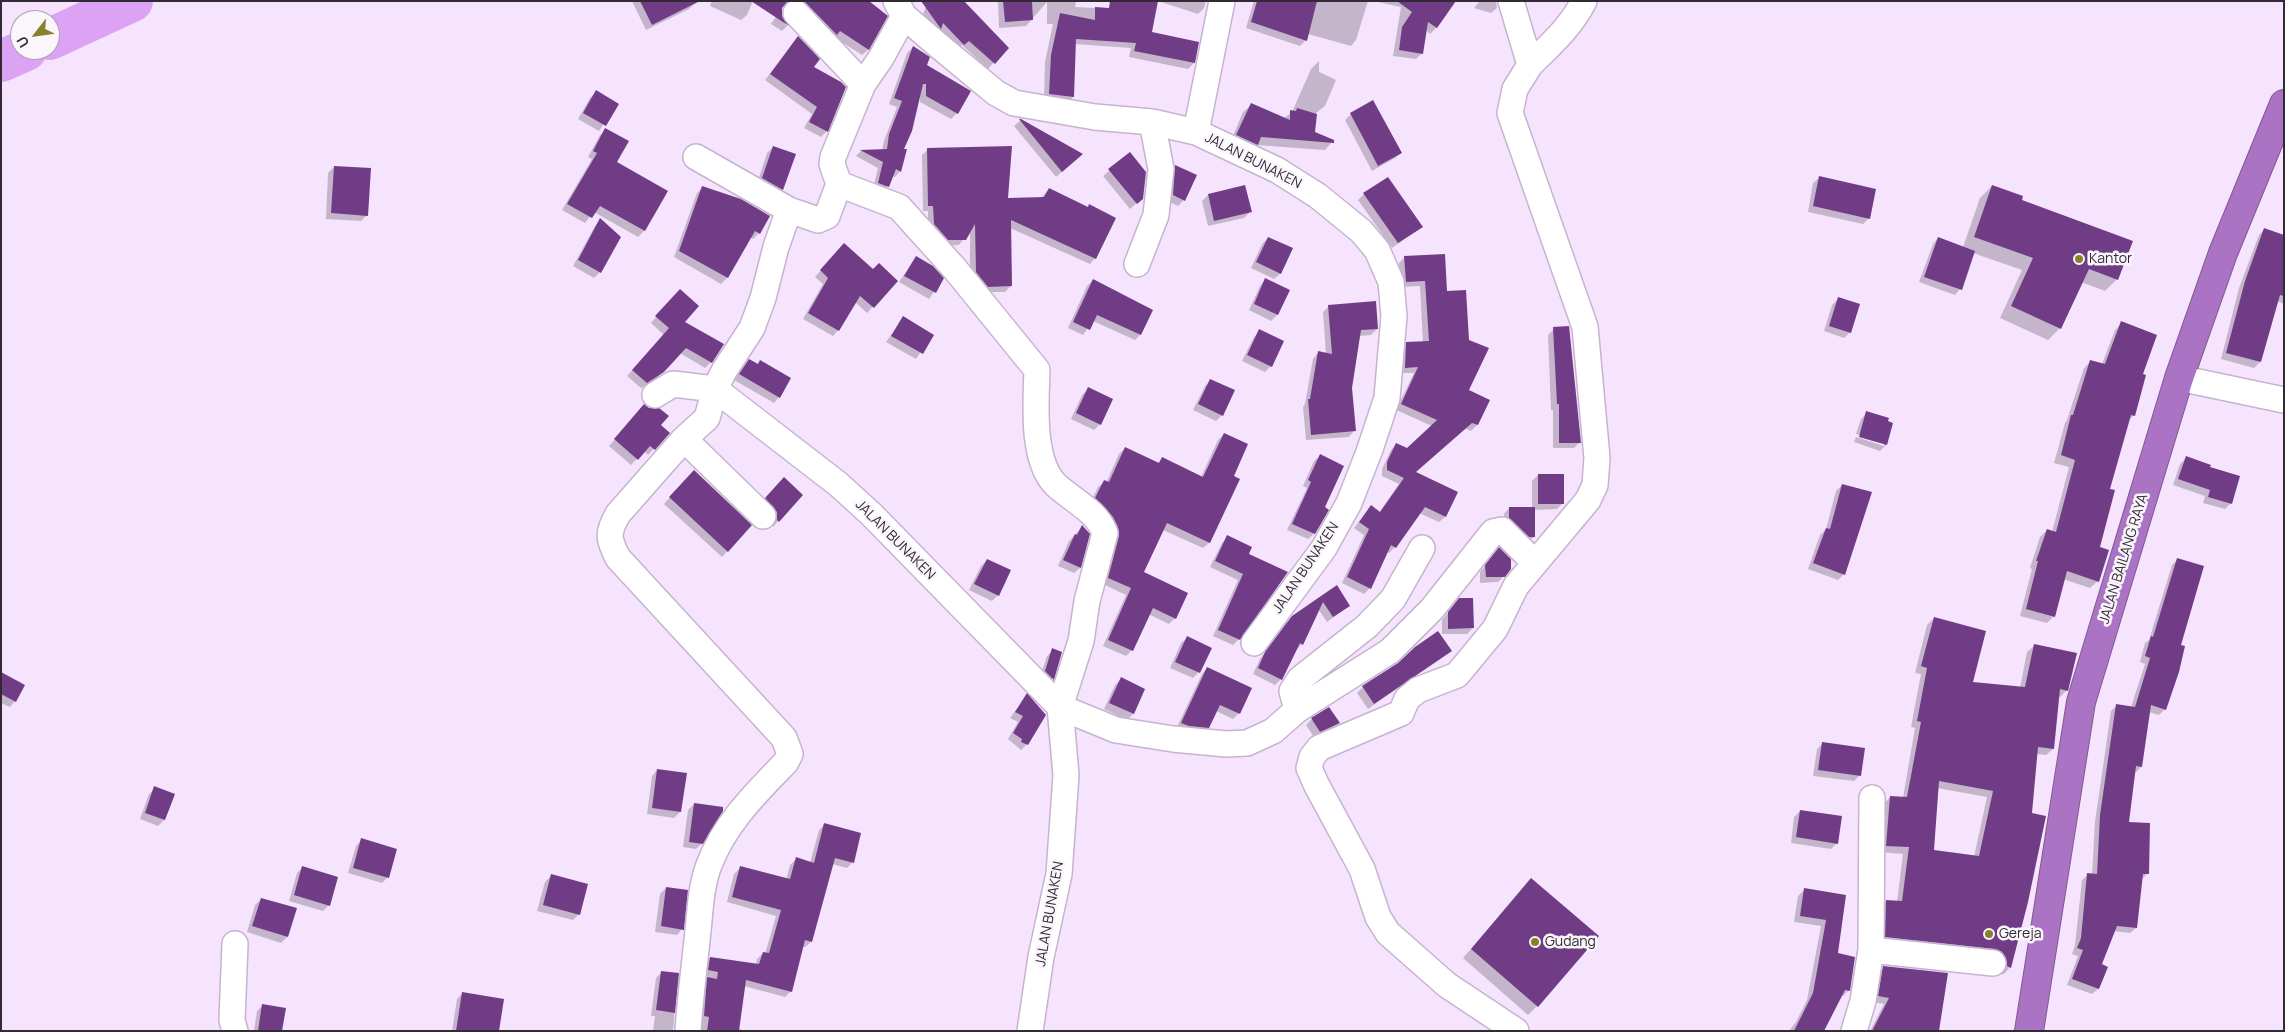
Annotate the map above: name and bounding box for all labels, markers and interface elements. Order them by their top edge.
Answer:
north arrow [10,10,60,60]
text: U [12,33,33,51]
street label: JALAN BUNAKEN [1202,129,1304,193]
place label: Kantor [2089,251,2132,267]
marker: Kantor [2073,253,2085,265]
street label: JALAN BAILANG RAYA [2096,492,2152,626]
street label: JALAN BUNAKEN [852,497,938,583]
street label: JALAN BUNAKEN [1269,519,1343,617]
street label: JALAN BUNAKEN [1033,860,1067,968]
place label: Gereja [1999,926,2041,942]
marker: Gereja [1983,928,1995,940]
place label: Gudang [1545,934,1596,950]
marker: Gudang [1529,936,1541,948]

